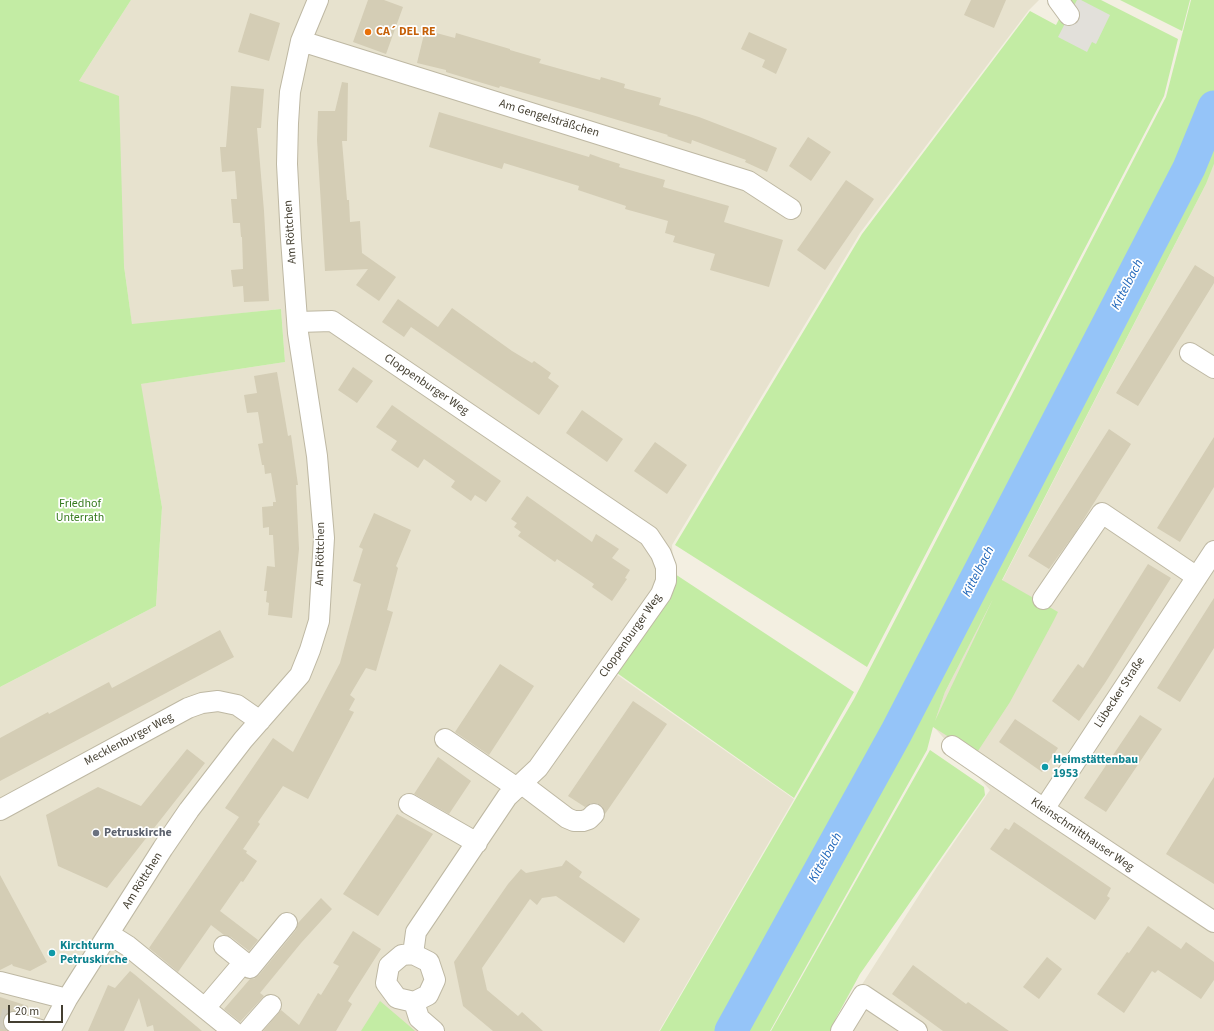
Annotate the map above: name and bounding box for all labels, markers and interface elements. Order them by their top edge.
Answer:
place label: CA´ DEL RE [376,25,436,39]
marker: CA´ DEL RE [363,27,373,37]
street label: Am Gengelsträßchen [497,97,601,141]
street label: Am Röttchen [282,200,300,264]
water label: Kittelbach [1109,257,1147,313]
street label: Cloppenburger Weg [381,351,471,419]
park label: Friedhof Unterrath [56,497,104,525]
street label: Am Röttchen [313,522,329,586]
water label: Kittelbach [960,544,998,600]
street label: Cloppenburger Weg [597,591,665,681]
street label: Lübecker Straße [1092,655,1148,731]
street label: Mecklenburger Weg [82,711,176,769]
place label: Heimstättenbau 1953 [1053,753,1138,781]
marker: Heimstättenbau 1953 [1040,762,1050,772]
street label: Kleinschmitthauser Weg [1028,795,1136,875]
place label: Petruskirche [104,826,172,840]
marker: Petruskirche [91,828,101,838]
water label: Kittelbach [806,830,846,886]
street label: Am Röttchen [120,850,166,912]
place label: Kirchturm Petruskirche [60,939,128,967]
marker: Kirchturm Petruskirche [47,948,57,958]
scale bar [10,997,65,1023]
text: 20 m [15,1003,39,1020]

